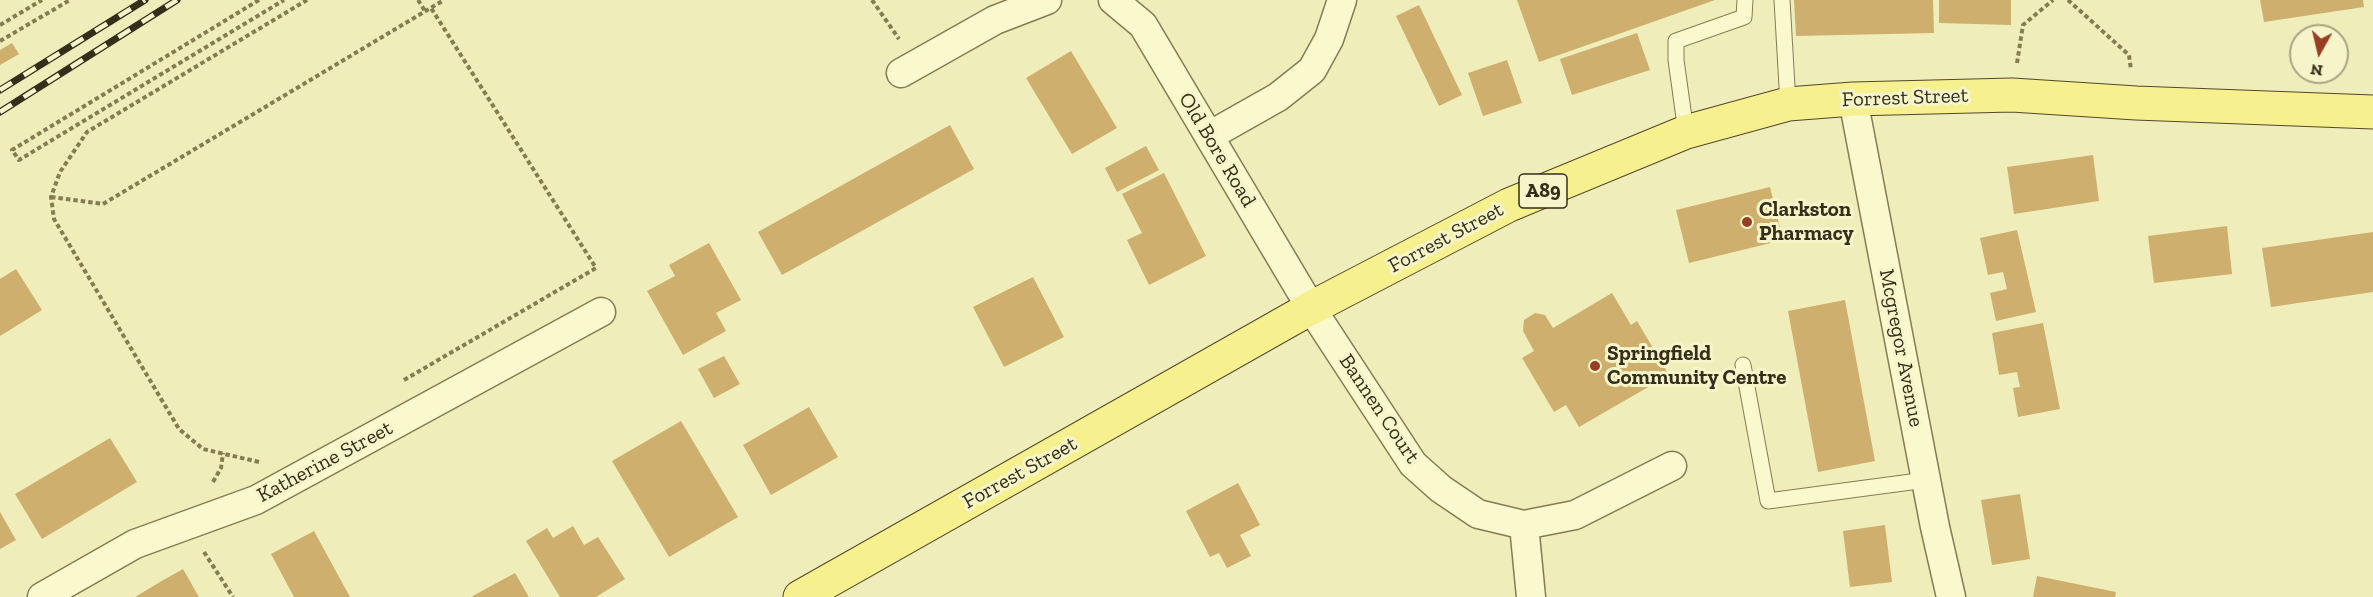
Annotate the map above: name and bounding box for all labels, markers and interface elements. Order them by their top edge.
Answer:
north arrow [2289,24,2349,84]
text: N [2309,60,2324,81]
street label: Forrest Street [1841,83,1969,113]
street label: Old Bore Road [1173,88,1261,212]
road number: A89 [1519,174,1567,208]
street label: Forrest Street [1384,197,1508,279]
place label: Clarkston Pharmacy [1759,197,1854,247]
marker: Clarkston Pharmacy [1740,215,1754,229]
street label: Mcgregor Avenue [1873,267,1929,429]
place label: Springfield Community Centre [1607,341,1786,391]
street label: Bannen Court [1333,350,1425,468]
marker: Springfield Community Centre [1588,359,1602,373]
street label: Katherine Street [253,416,397,508]
street label: Forrest Street [958,431,1082,515]

